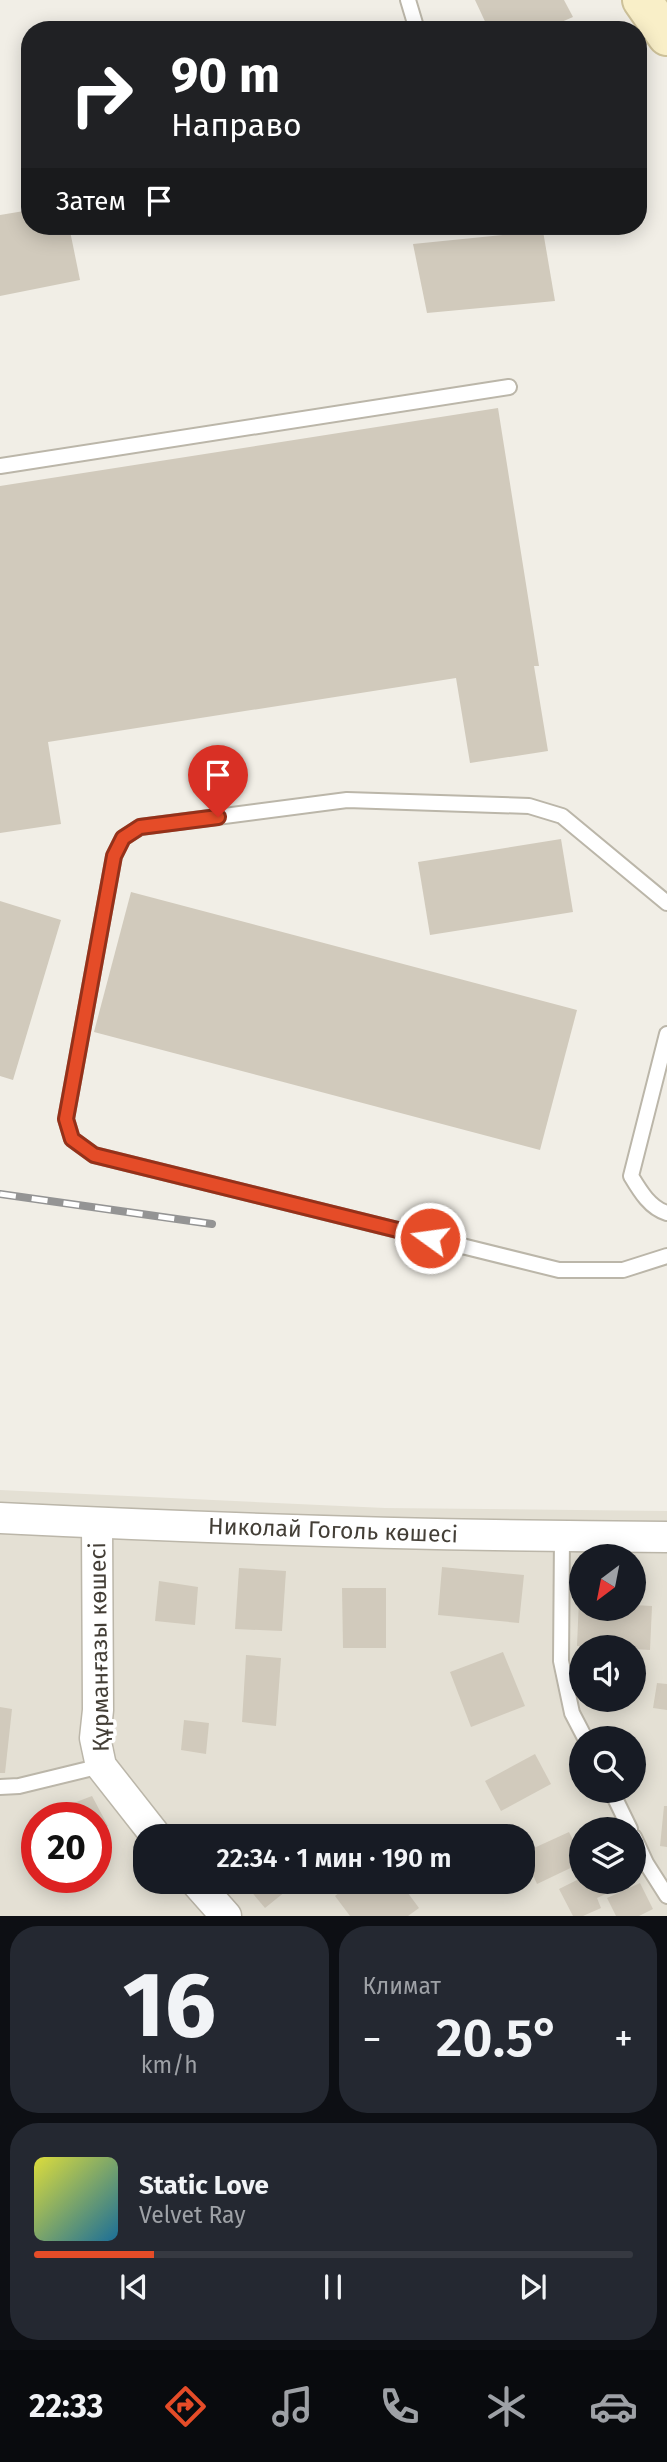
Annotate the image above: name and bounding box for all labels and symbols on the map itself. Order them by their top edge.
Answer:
pin [188,745,248,817]
position arrow [393,1201,467,1275]
street label: Николай Гоголь көшесі [208,1512,458,1548]
street label: Құрманғазы көшесі [83,1542,115,1752]
north arrow [569,1544,646,1620]
speed limit sign: 20 [21,1802,112,1893]

